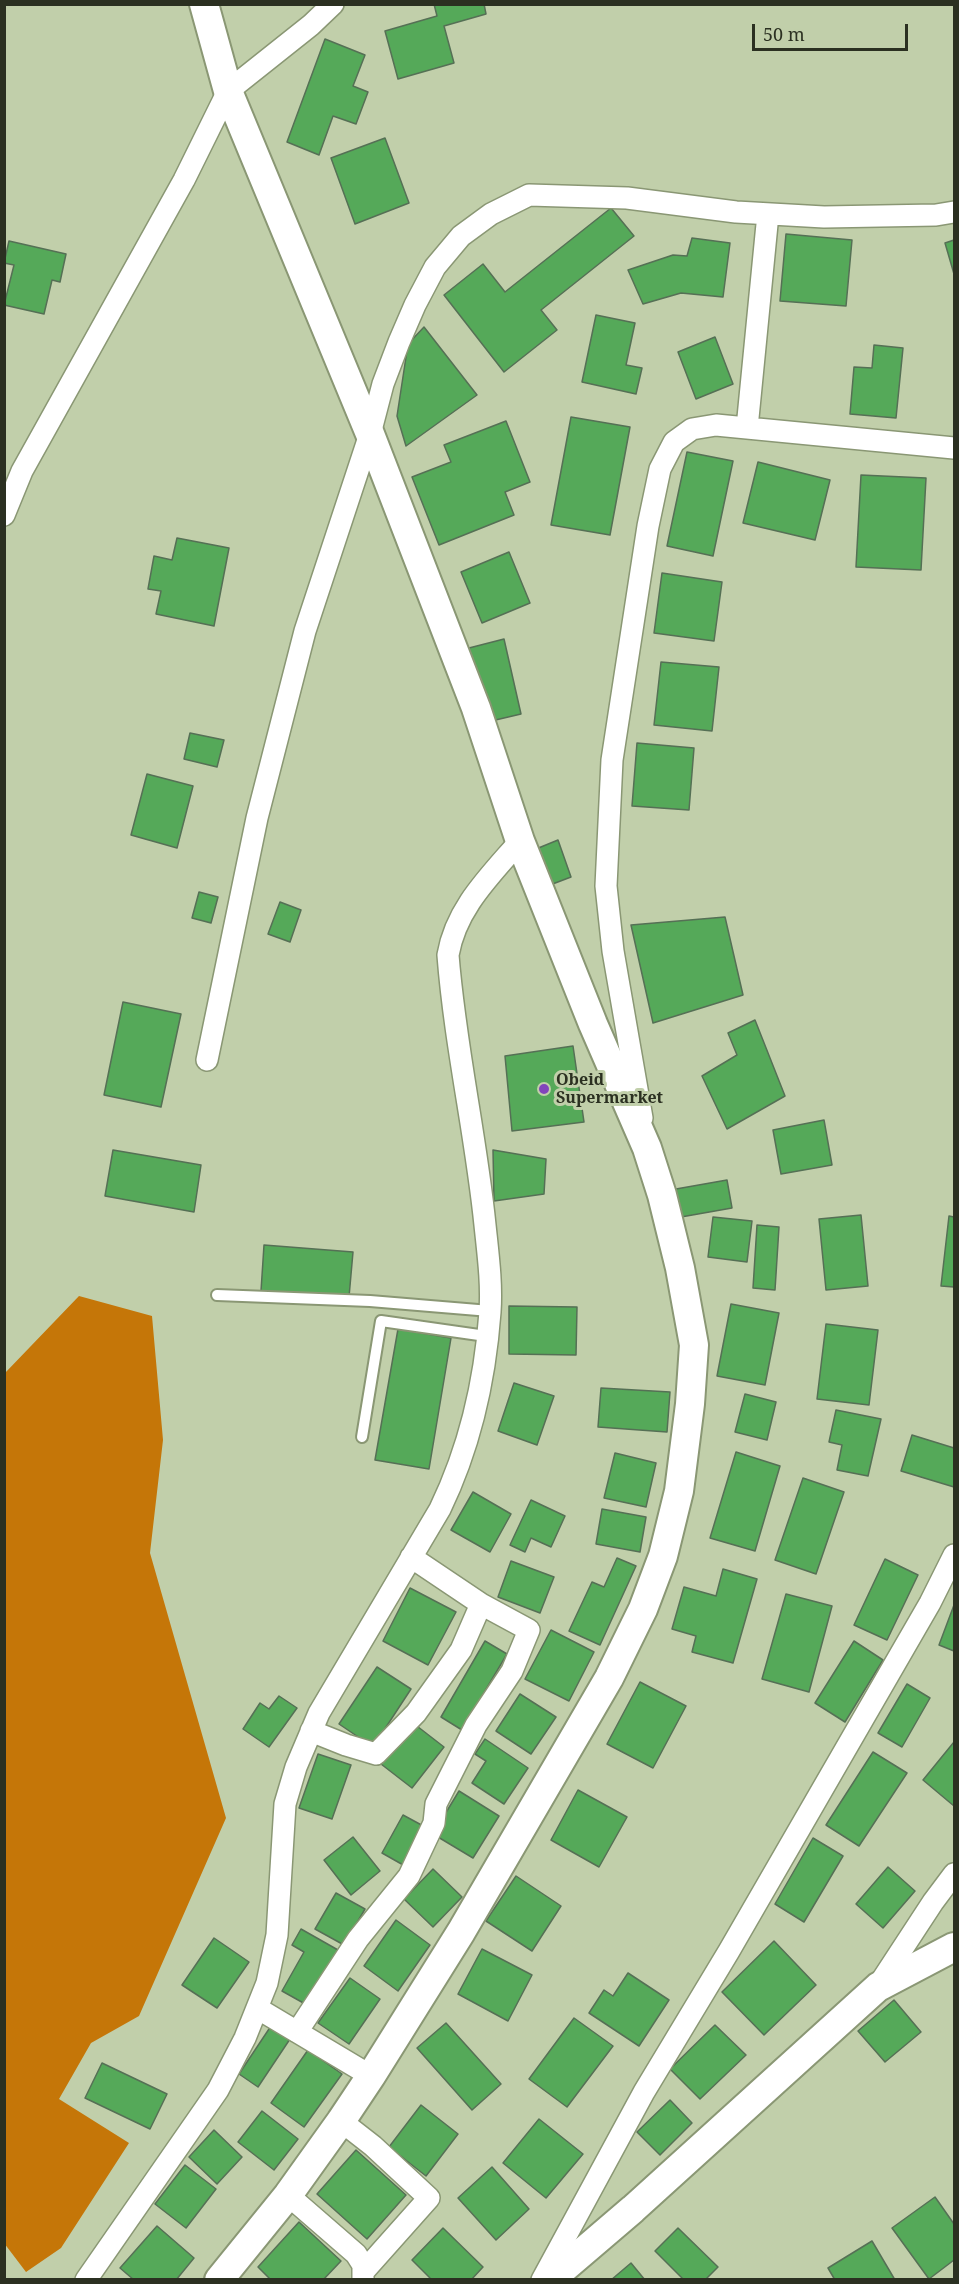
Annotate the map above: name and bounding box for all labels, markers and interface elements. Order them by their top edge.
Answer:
scale bar [755,12,911,50]
text: 50 m [763,22,805,46]
place label: Obeid Supermarket [556,1070,663,1108]
marker: Obeid Supermarket [537,1082,551,1096]

